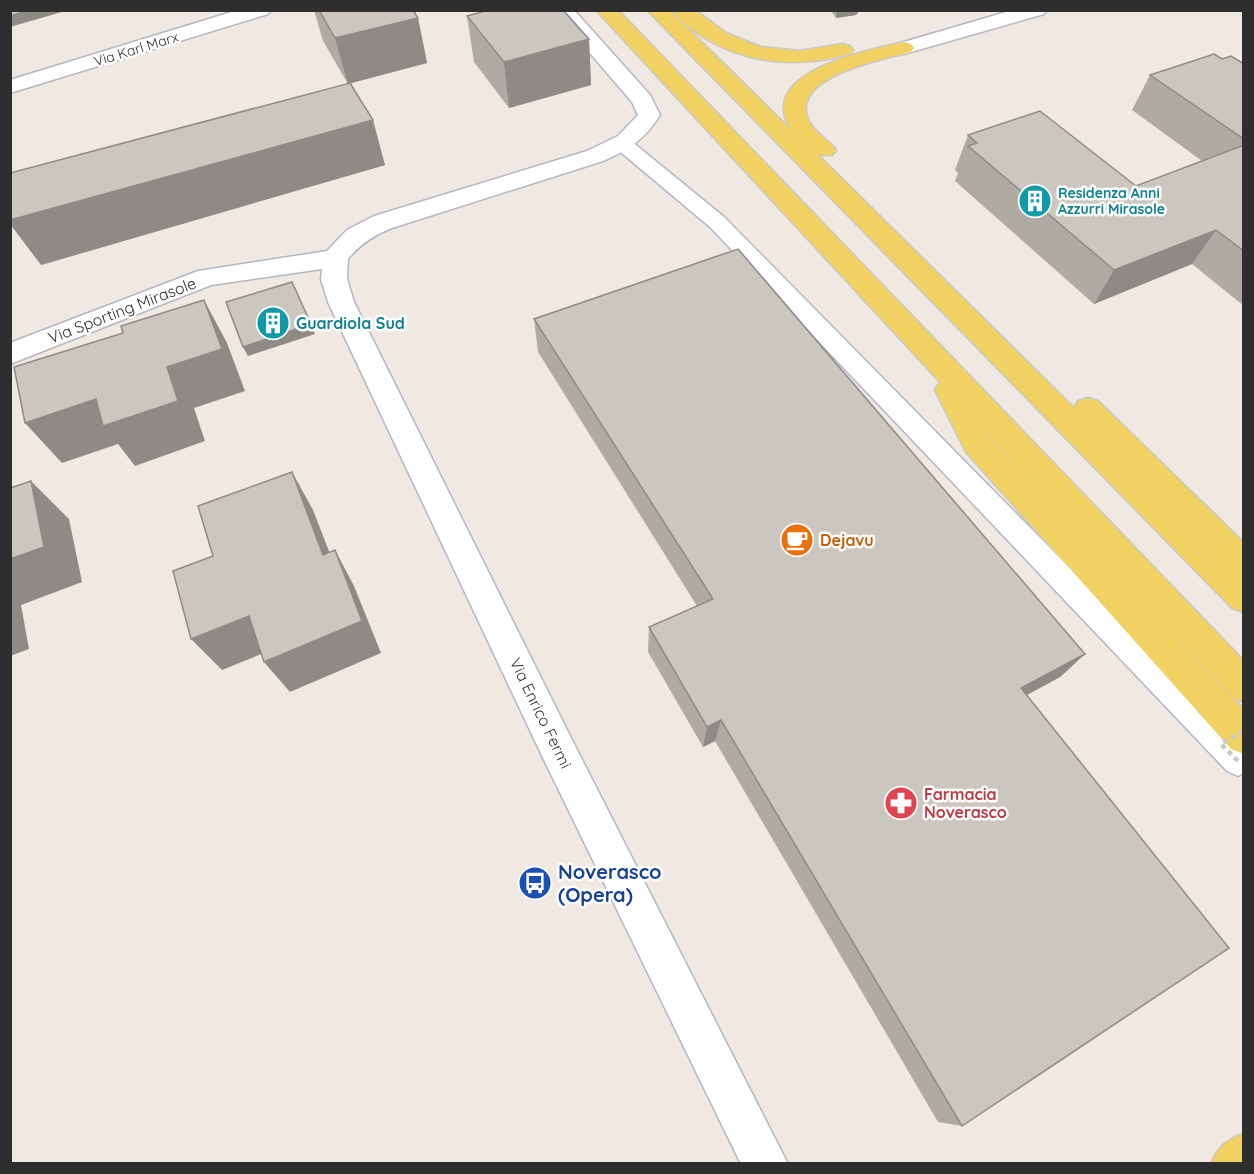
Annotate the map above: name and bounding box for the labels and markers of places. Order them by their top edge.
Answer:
building icon: Residenza Anni Azzurri Mirasole [1017,183,1053,219]
place label: Residenza Anni Azzurri Mirasole [1058,184,1165,218]
building icon: Guardiola Sud [255,305,291,341]
place label: Guardiola Sud [296,313,405,333]
cafe icon: Dejavu [779,522,815,558]
place label: Dejavu [820,530,874,550]
place label: Farmacia Noverasco [924,784,1007,822]
pharmacy icon: Farmacia Noverasco [883,785,919,821]
place label: Noverasco (Opera) [558,859,662,907]
bus stop icon: Noverasco (Opera) [517,865,553,901]

